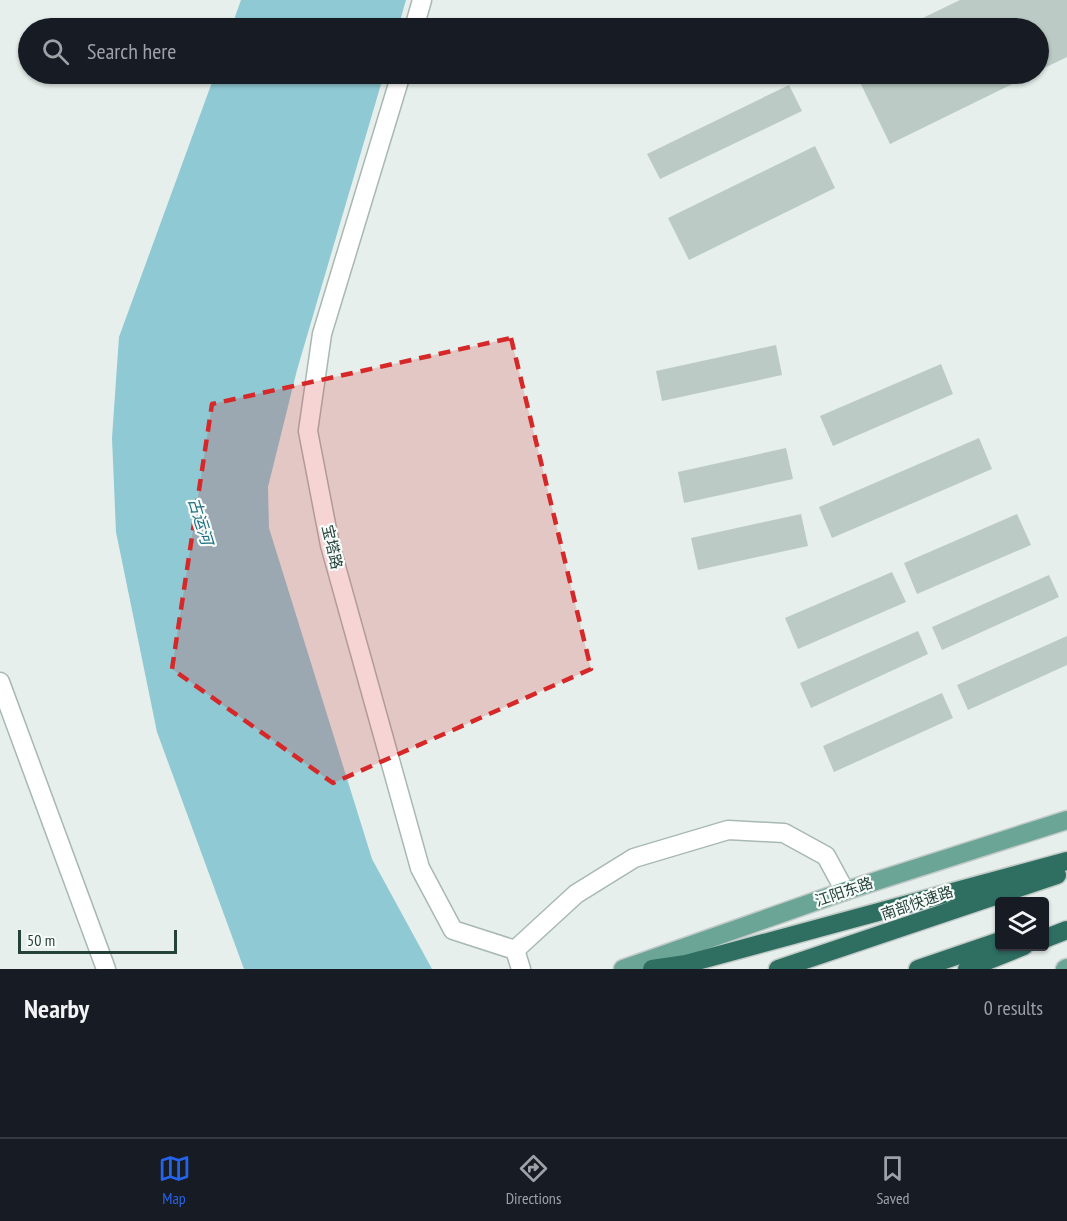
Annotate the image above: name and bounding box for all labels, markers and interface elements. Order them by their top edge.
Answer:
search box [18,18,1049,84]
icon: search [39,35,72,68]
text: Search here [87,37,176,65]
water label: 古运河 [184,495,218,550]
street label: 宝塔路 [318,523,347,571]
street label: 江阳东路 [812,873,875,910]
street label: 南部快速路 [878,881,955,924]
map controls [995,897,1049,951]
button: layers [995,897,1049,951]
scale bar [18,927,177,954]
text: 50 m [27,930,55,950]
text: Nearby [24,992,89,1025]
text: 0 results [984,995,1043,1021]
tab: Map [158,1152,191,1208]
tab: Directions [506,1152,561,1208]
tab: Saved [876,1152,909,1208]

